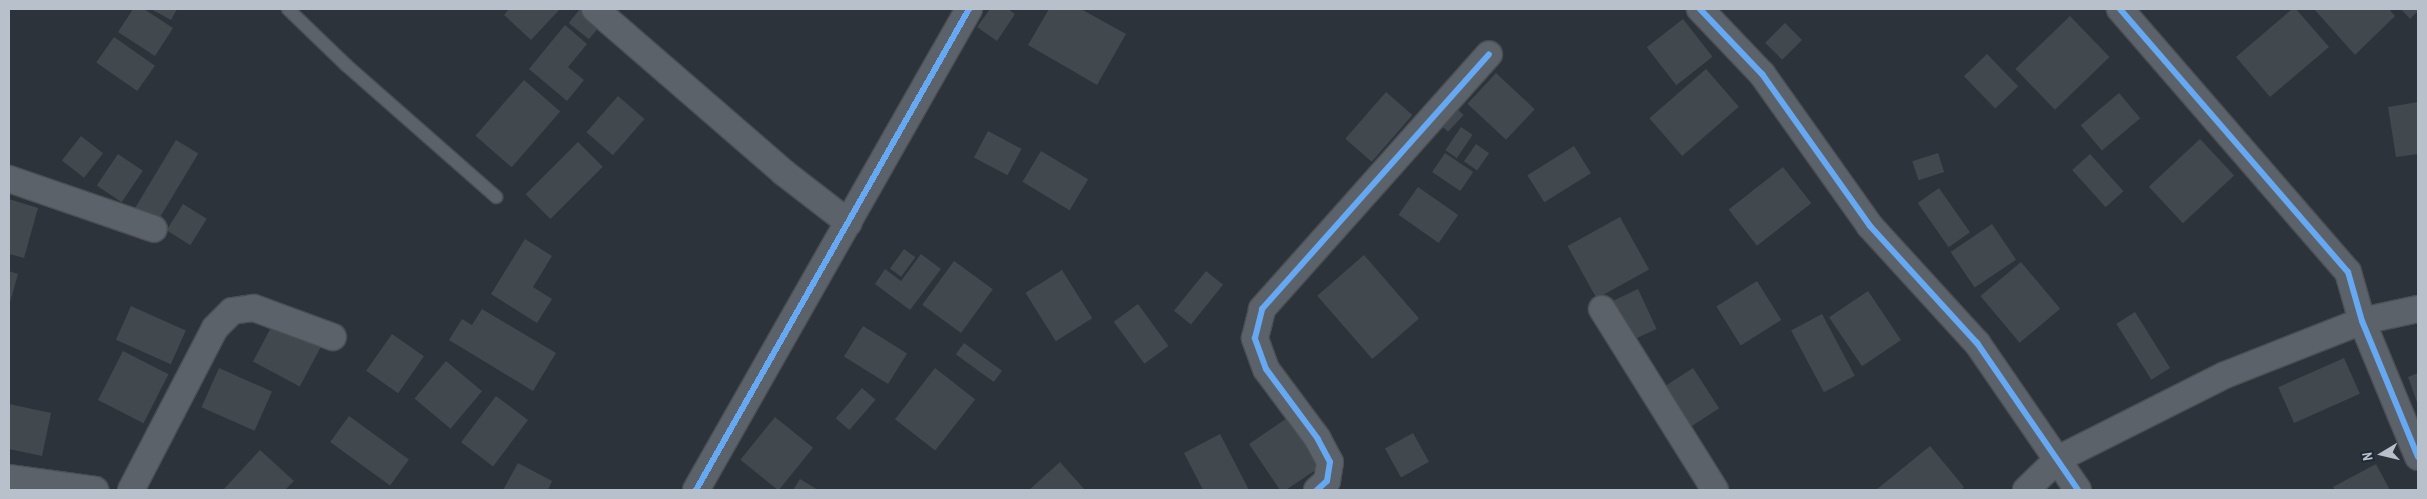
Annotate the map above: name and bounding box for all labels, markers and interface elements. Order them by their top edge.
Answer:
north arrow [2357,429,2407,479]
text: N [2358,451,2377,462]

